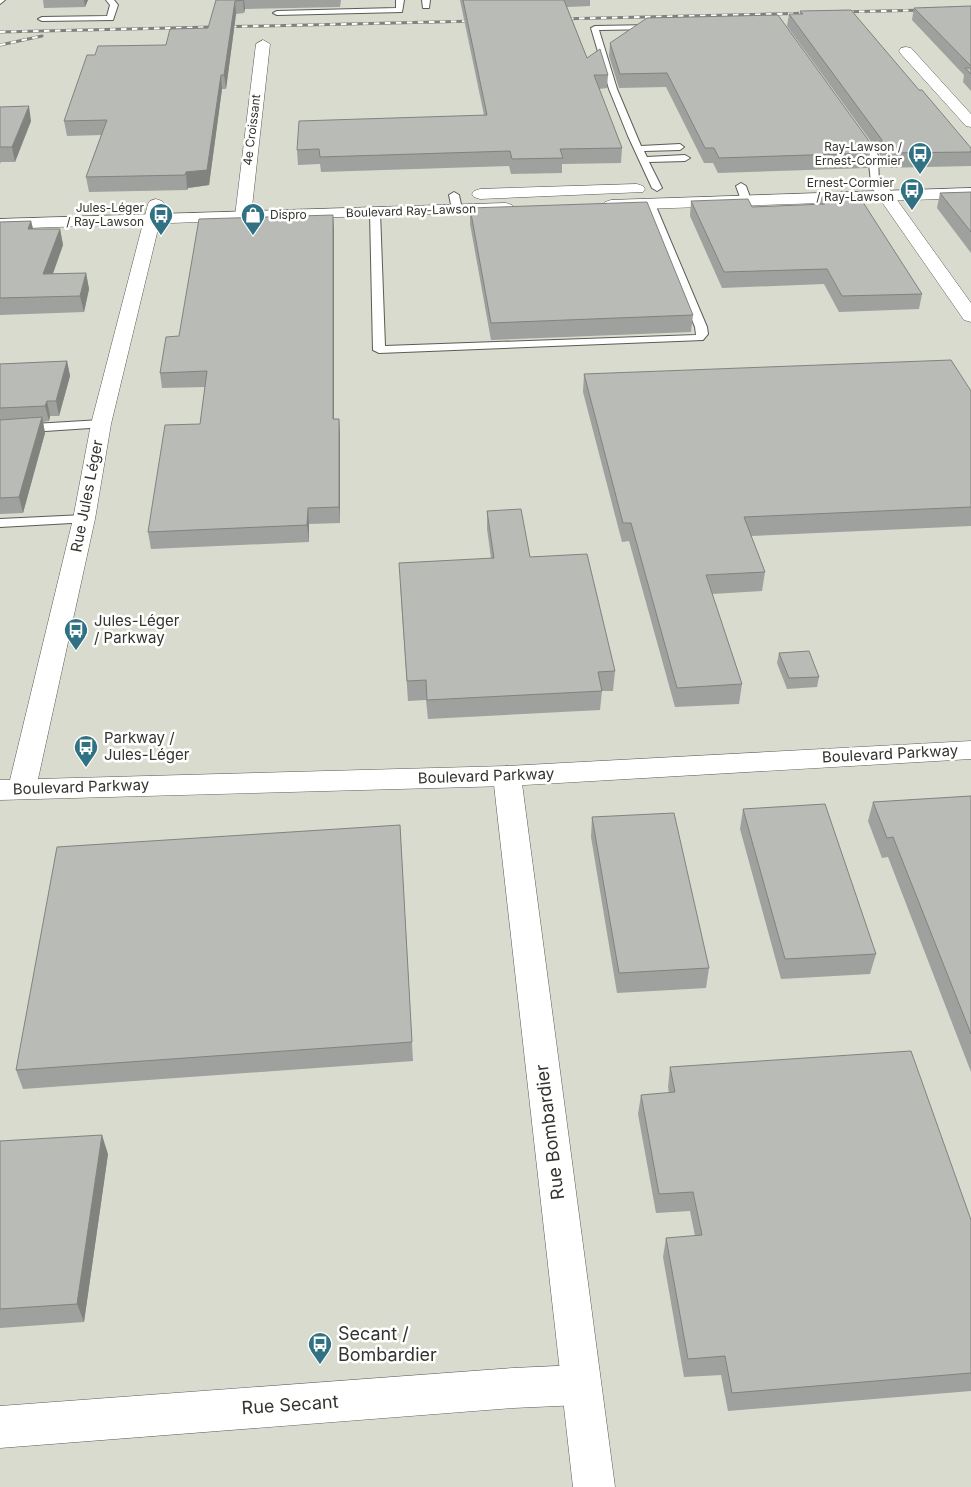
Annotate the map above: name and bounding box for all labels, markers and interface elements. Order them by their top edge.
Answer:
street label: 4e Croissant [240,93,263,166]
place label: Ray-Lawson / Ernest-Cormier [815,139,903,168]
bus stop icon: Ray-Lawson / Ernest-Cormier [907,141,933,175]
place label: Ernest-Cormier / Ray-Lawson [807,175,894,204]
bus stop icon: Ernest-Cormier / Ray-Lawson [899,177,925,211]
place label: Jules-Léger / Ray-Lawson [66,200,144,229]
street label: Boulevard Ray-Lawson [346,201,476,220]
bus stop icon: Jules-Léger / Ray-Lawson [148,202,174,236]
shop icon: Dispro [240,202,266,236]
place label: Dispro [270,207,307,222]
street label: Rue Jules Léger [66,438,107,554]
place label: Jules-Léger / Parkway [94,611,180,647]
bus stop icon: Jules-Léger / Parkway [63,617,89,651]
place label: Parkway / Jules-Léger [104,728,190,764]
bus stop icon: Parkway / Jules-Léger [73,734,99,768]
street label: Boulevard Parkway [821,740,959,767]
street label: Boulevard Parkway [418,764,555,787]
street label: Boulevard Parkway [13,775,150,798]
street label: Rue Bombardier [531,1063,568,1201]
place label: Secant / Bombardier [338,1323,437,1365]
bus stop icon: Secant / Bombardier [307,1331,333,1365]
street label: Rue Secant [241,1391,339,1418]

